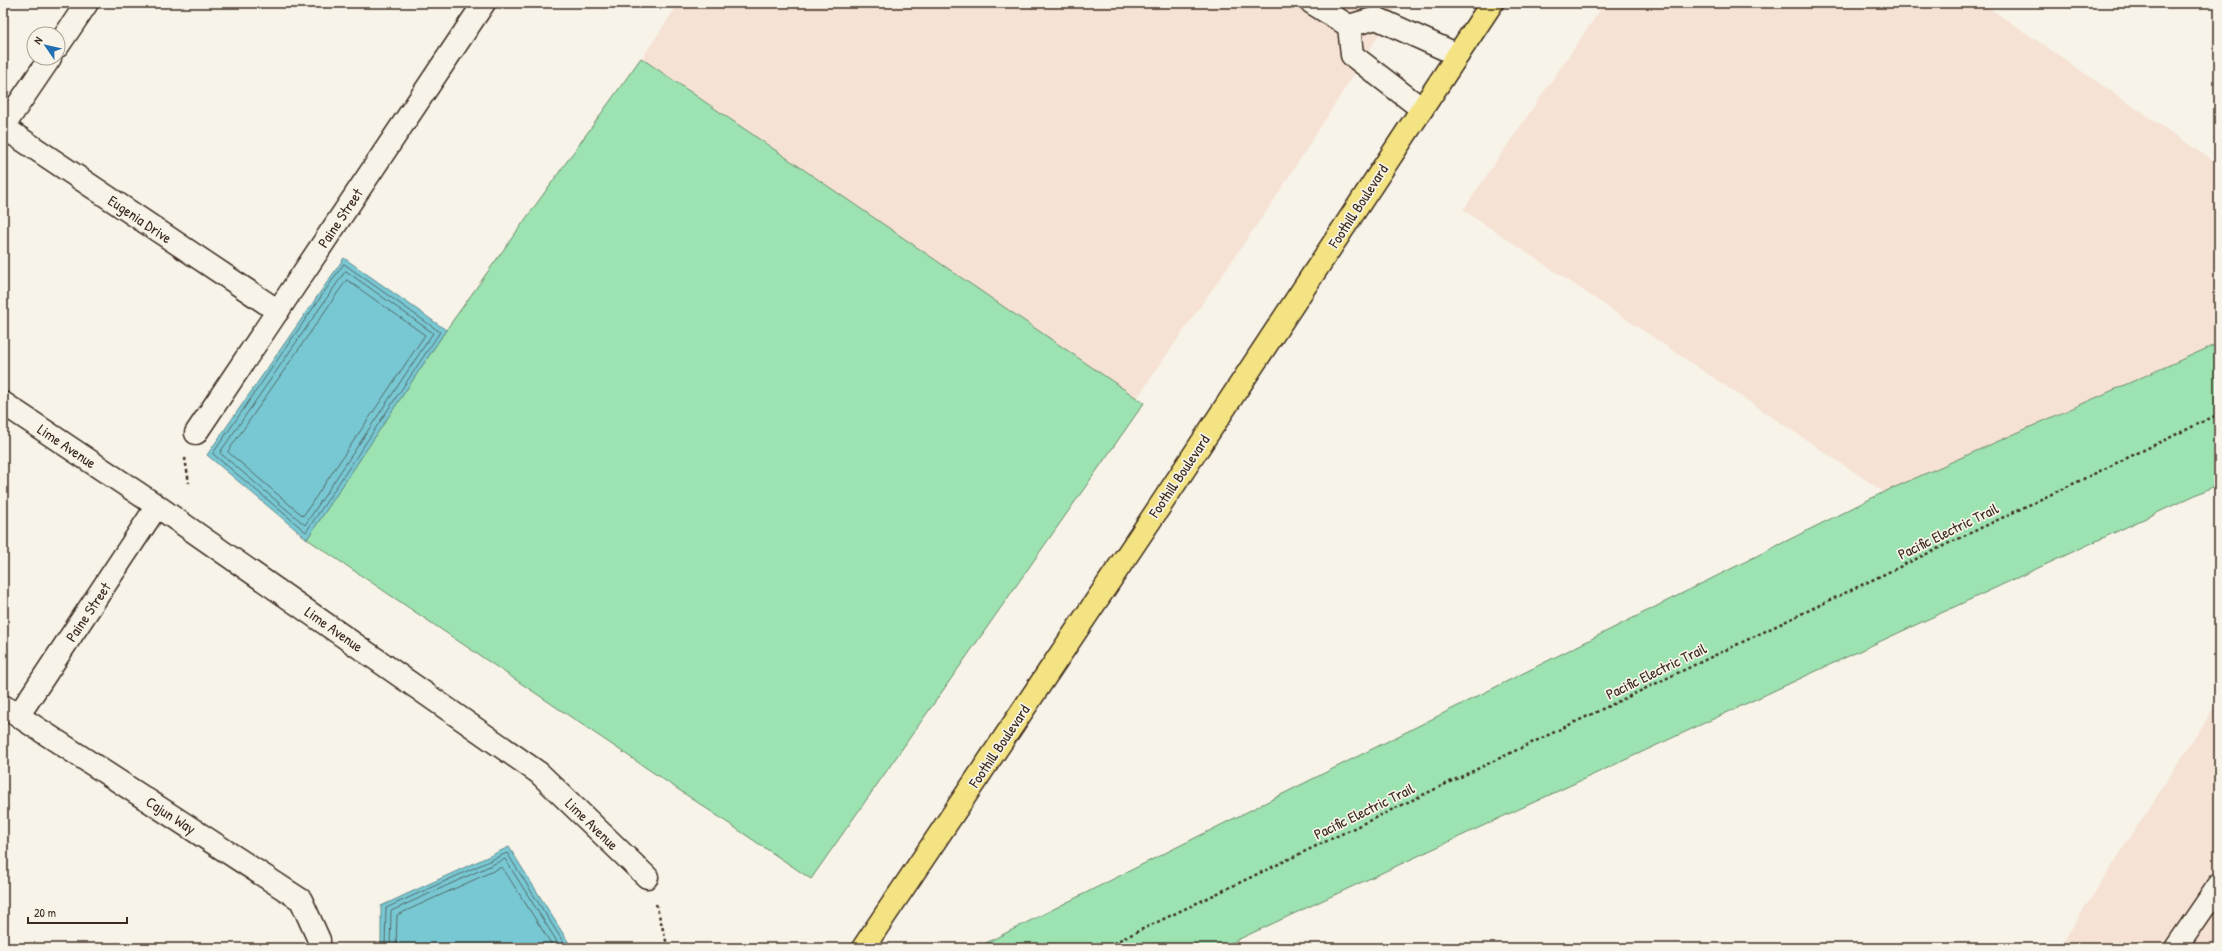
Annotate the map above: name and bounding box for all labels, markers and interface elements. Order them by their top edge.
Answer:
north arrow [26,26,66,66]
text: N [30,34,45,47]
street label: Foothill Boulevard [1323,160,1393,253]
street label: Paine Street [312,183,368,252]
street label: Eugenia Drive [104,190,176,248]
street label: Lime Avenue [34,419,100,473]
street label: Foothill Boulevard [1143,430,1215,522]
street label: Pacific Electric Trail [1894,498,2002,564]
street label: Paine Street [60,577,116,646]
street label: Lime Avenue [301,601,367,657]
street label: Pacific Electric Trail [1602,638,1710,704]
street label: Foothill Boulevard [963,700,1035,792]
street label: Pacific Electric Trail [1310,778,1418,844]
street label: Cajun Way [142,791,200,839]
street label: Lime Avenue [561,793,623,855]
scale bar [28,899,127,925]
text: 20 m [34,904,56,921]

